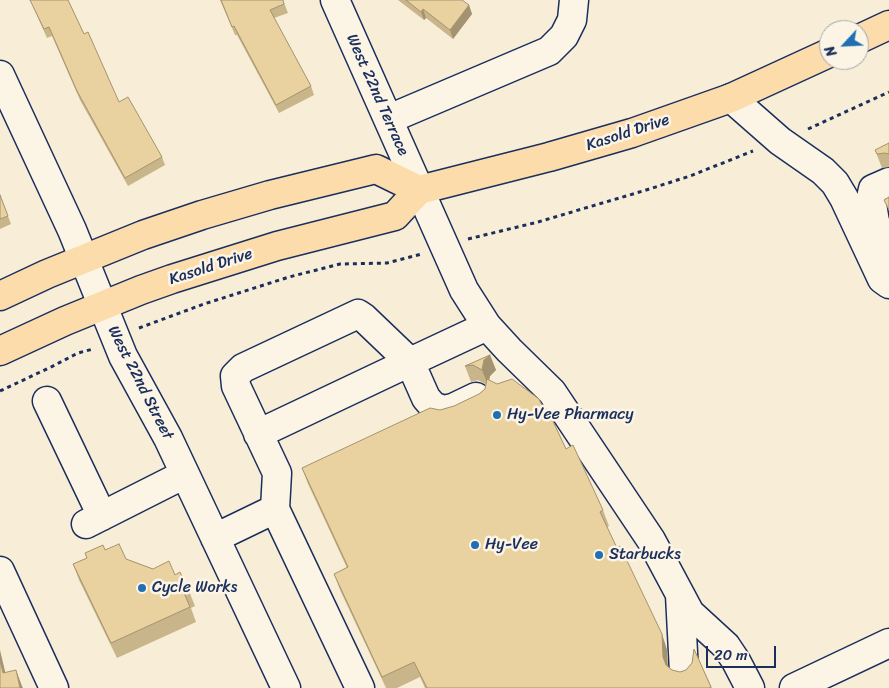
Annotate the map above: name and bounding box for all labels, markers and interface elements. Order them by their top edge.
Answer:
north arrow [819,20,869,70]
street label: West 22nd Terrace [342,31,412,159]
text: N [817,41,844,61]
street label: Kasold Drive [584,110,672,156]
street label: Kasold Drive [167,244,255,290]
street label: West 22nd Street [103,323,177,443]
place label: Hy-Vee Pharmacy [507,405,633,425]
marker: Hy-Vee Pharmacy [491,409,503,421]
place label: Hy-Vee [485,535,538,555]
marker: Hy-Vee [469,539,481,551]
place label: Starbucks [609,545,681,565]
marker: Starbucks [593,549,605,561]
place label: Cycle Works [152,578,237,598]
marker: Cycle Works [136,582,148,594]
scale bar [709,636,779,668]
text: 20 m [714,642,748,668]

